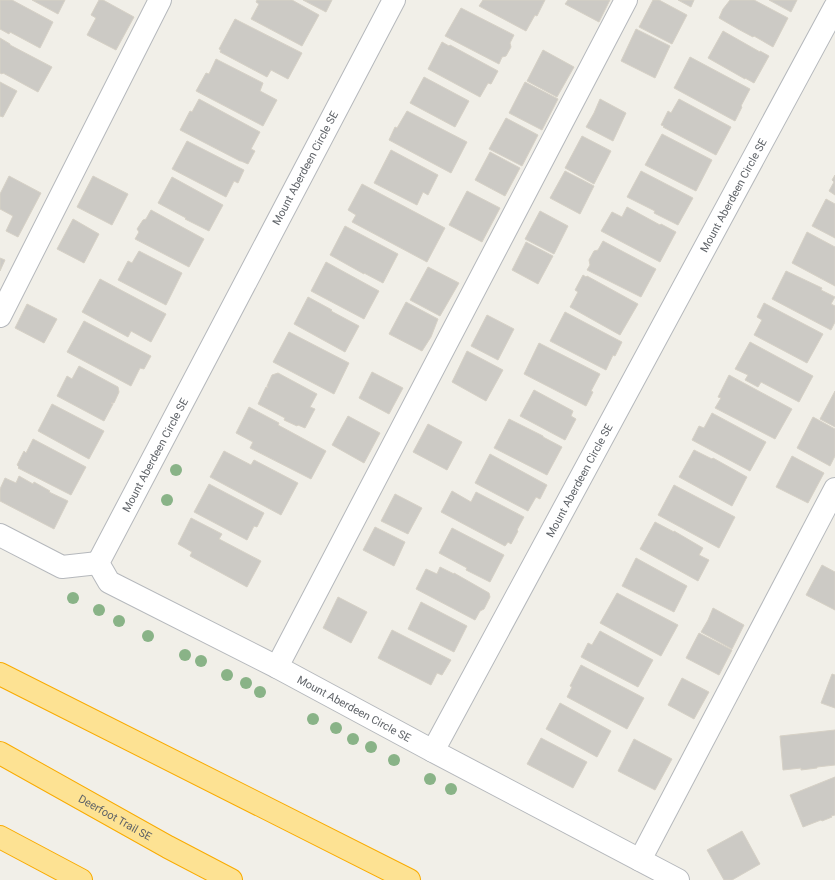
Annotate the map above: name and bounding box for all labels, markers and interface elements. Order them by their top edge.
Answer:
street label: Mount Aberdeen Circle SE [270,109,341,227]
street label: Mount Aberdeen Circle SE [698,137,770,255]
street label: Mount Aberdeen Circle SE [120,396,191,514]
street label: Mount Aberdeen Circle SE [544,422,616,540]
street label: Mount Aberdeen Circle SE [295,673,413,745]
street label: Deerfoot Trail SE [76,792,154,844]

